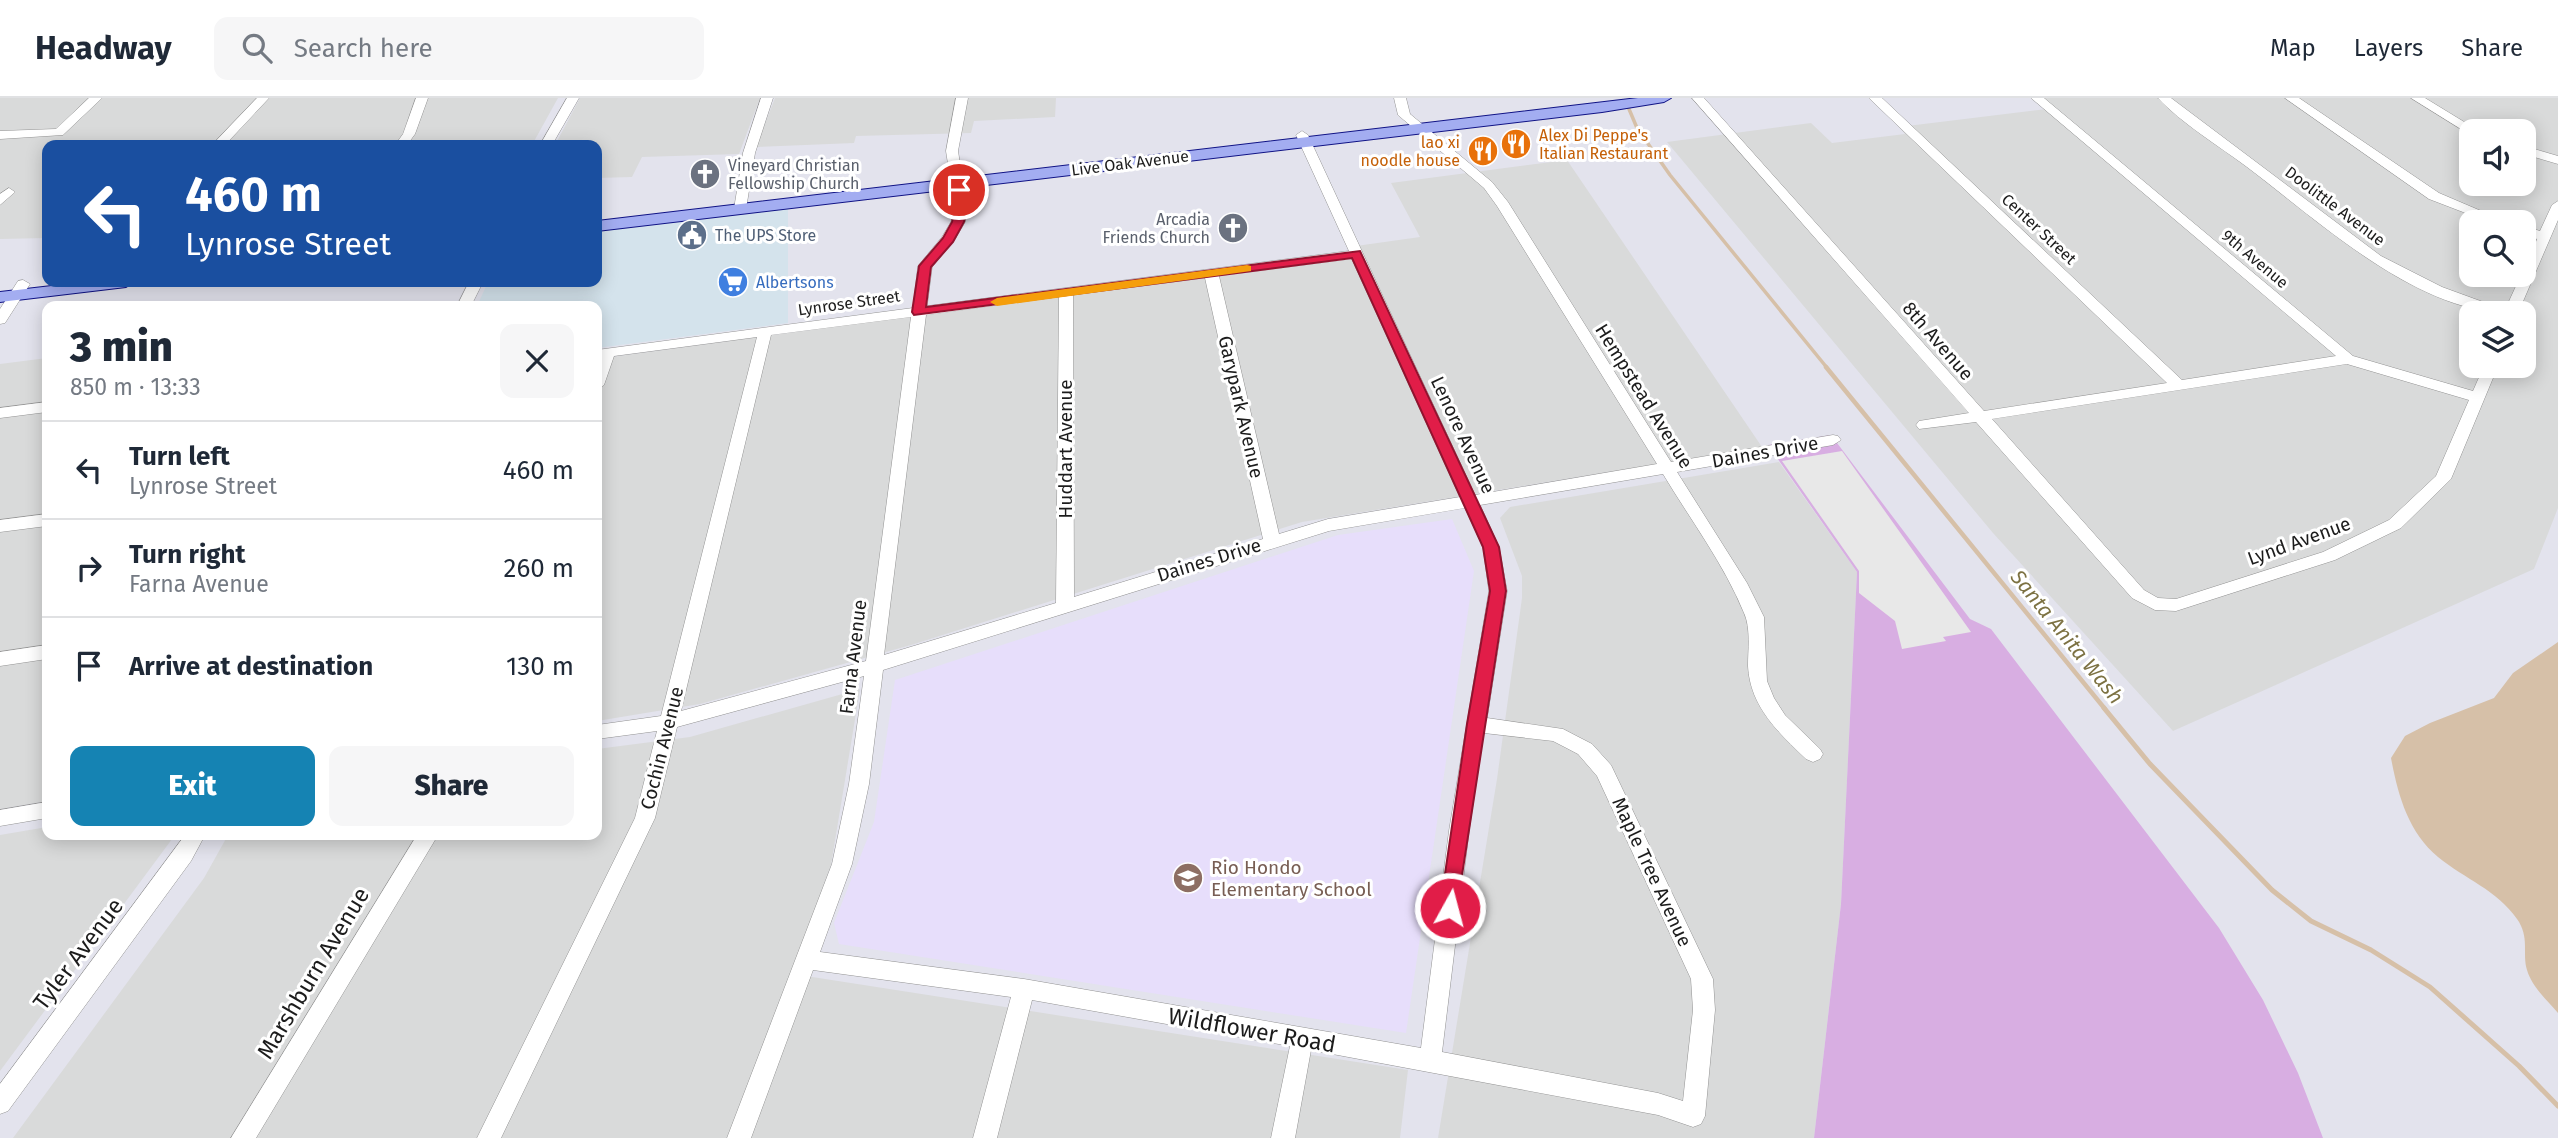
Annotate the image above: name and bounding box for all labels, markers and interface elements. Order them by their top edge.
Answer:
search box [214,17,704,80]
text: Headway [35,28,172,68]
icon: search [238,29,276,67]
text: Search here [294,33,433,64]
text: Map [2270,34,2316,62]
text: Layers [2354,34,2423,62]
text: Share [2461,34,2523,62]
map controls [2459,119,2536,378]
button: sound [2459,119,2536,196]
place label: Alex Di Peppe's Italian Restaurant [1539,126,1668,163]
restaurant icon: Alex Di Peppe's Italian Restaurant [1499,127,1533,161]
place label: lao xi noodle house [1361,133,1460,170]
restaurant icon: lao xi noodle house [1466,134,1500,168]
street label: Live Oak Avenue [1070,146,1190,180]
place label: Vineyard Christian Fellowship Church [728,156,860,193]
church icon: Vineyard Christian Fellowship Church [688,157,722,191]
pin [929,160,989,220]
street label: Doolittle Avenue [2281,162,2389,250]
text: 460 m [185,165,322,224]
icon: left [70,168,161,259]
icon: arrive [940,171,978,209]
street label: Center Street [1998,190,2080,268]
place label: Arcadia Friends Church [1102,210,1210,247]
button: search [2459,210,2536,287]
church icon: Arcadia Friends Church [1216,211,1250,245]
public building icon: The UPS Store [675,218,709,252]
text: Lynrose Street [185,225,391,263]
place label: The UPS Store [715,226,816,245]
street label: 9th Avenue [2218,226,2292,292]
supermarket icon: Albertsons [716,265,750,299]
place label: Albertsons [756,273,834,292]
street label: Lynrose Street [797,286,902,320]
street label: 8th Avenue [1898,297,1978,385]
button: layers [2459,301,2536,378]
street label: Hempstead Avenue [1590,319,1698,473]
text: 3 min [70,322,173,372]
button: close [500,324,574,398]
street label: Garypark Avenue [1213,333,1269,481]
text: 850 m · 13:33 [70,373,201,401]
street label: Lenore Avenue [1426,373,1500,497]
street label: Huddart Avenue [1054,379,1077,519]
street label: Daines Drive [1710,431,1820,473]
text: Turn left [129,441,230,472]
icon: left [70,451,108,489]
text: 460 m [503,455,574,486]
text: Lynrose Street [129,472,277,500]
street label: Lynd Avenue [2244,512,2354,570]
street label: Daines Drive [1154,533,1264,587]
text: Turn right [129,539,246,570]
icon: right [70,549,108,587]
text: 260 m [504,553,574,584]
water label: Santa Anita Wash [2004,564,2129,709]
text: Farna Avenue [129,570,269,598]
street label: Farna Avenue [835,598,871,716]
icon: arrive [70,647,108,685]
text: Arrive at destination [129,651,373,682]
text: 130 m [506,651,574,682]
street label: Cochin Avenue [636,684,688,812]
button: Exit [70,746,315,826]
button: Share [329,746,574,826]
street label: Maple Tree Avenue [1607,794,1697,950]
place label: Rio Hondo Elementary School [1211,856,1372,901]
school or university icon: Rio Hondo Elementary School [1171,861,1205,895]
position arrow [1413,871,1487,945]
street label: Marshburn Avenue [251,882,375,1064]
street label: Tyler Avenue [27,893,129,1015]
street label: Wildflower Road [1166,1001,1338,1059]

